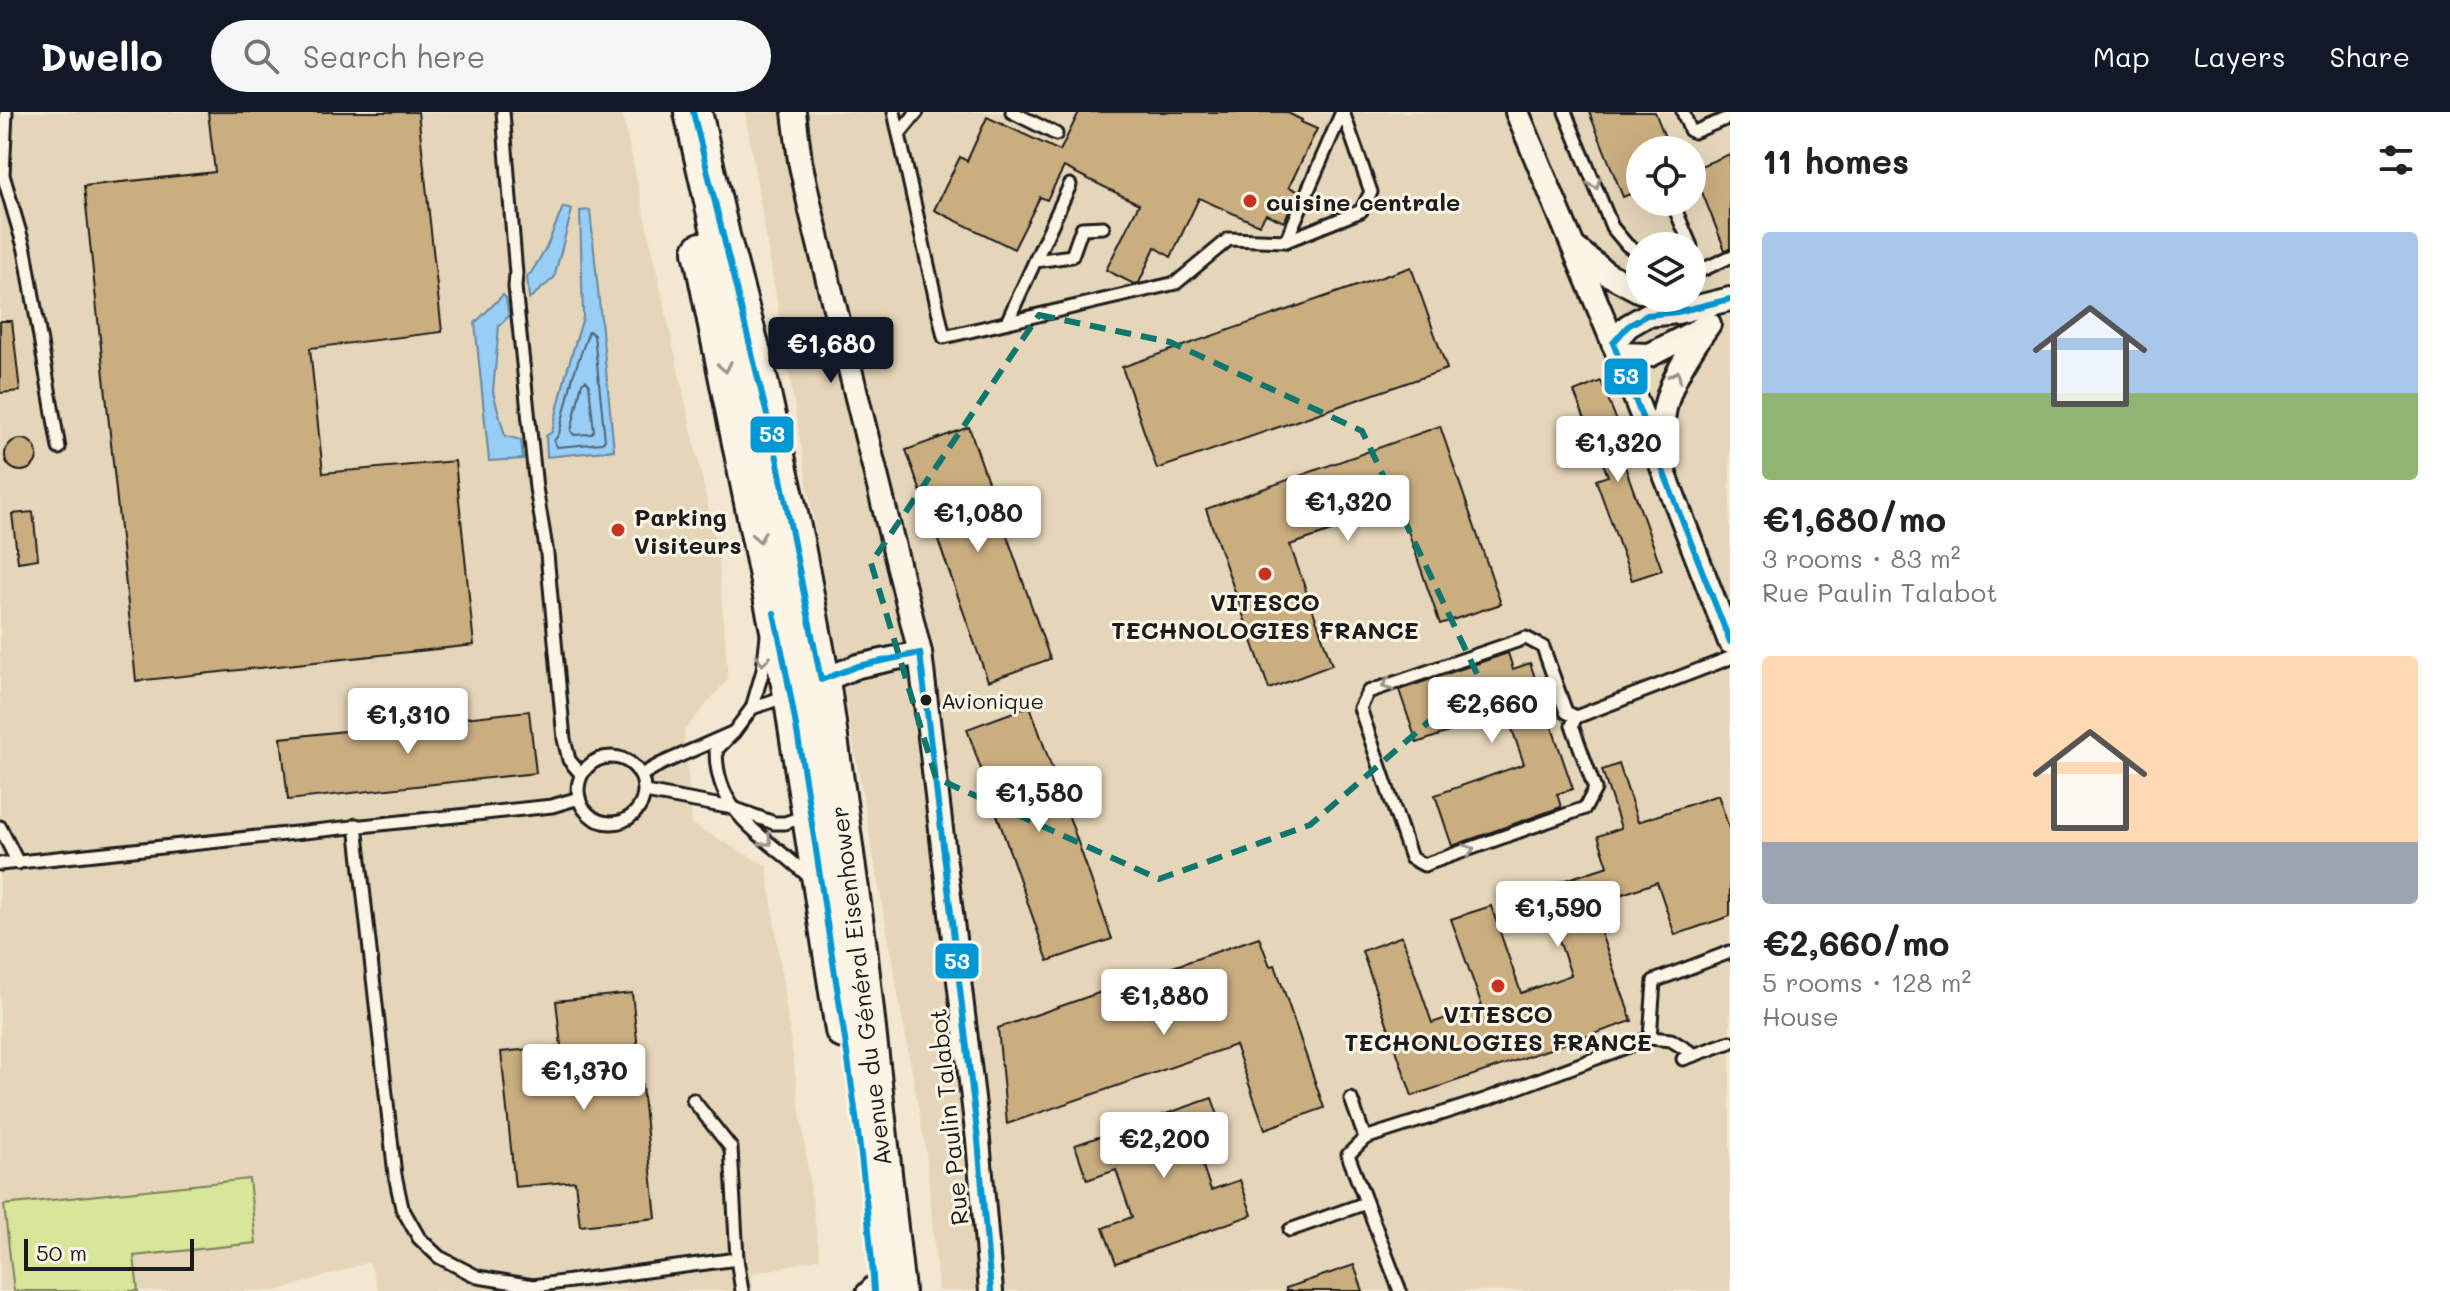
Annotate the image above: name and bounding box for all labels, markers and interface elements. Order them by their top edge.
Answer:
search box [211,20,771,92]
text: Dwello [40,31,163,81]
icon: search [239,34,283,78]
text: Search here [303,36,485,76]
text: Map [2093,38,2150,74]
text: Layers [2194,38,2286,74]
text: Share [2330,38,2410,74]
map controls [1626,136,1706,312]
button: locate [1626,136,1706,216]
text: 11 homes [1762,138,1909,183]
icon: filters [2374,138,2418,182]
one-way arrow [1585,176,1601,190]
place label: cuisine centrale [1266,186,1460,217]
marker: cuisine centrale [1241,192,1259,210]
button: layers [1626,232,1706,312]
icon: home [2018,284,2162,428]
pin: €1,680 [766,317,896,385]
text: €1,680 [786,326,876,360]
line badge: 53 [1603,357,1649,396]
one-way arrow [716,360,733,374]
text: 53 [1613,361,1639,390]
one-way arrow [1666,369,1682,384]
line badge: 53 [749,415,795,454]
pin: €1,320 [1553,416,1683,484]
text: 53 [759,419,785,448]
text: €1,320 [1574,425,1662,459]
pin: €1,320 [1283,475,1413,543]
text: €1,320 [1304,484,1392,518]
pin: €1,080 [913,486,1043,554]
text: €1,080 [933,495,1023,529]
text: €1,680/mo [1762,496,1946,541]
place label: Parking Visiteurs [634,501,742,560]
marker: Parking Visiteurs [609,521,627,539]
one-way arrow [750,530,767,543]
text: 3 rooms · 83 m² [1762,541,1961,575]
marker: VITESCO TECHNOLOGIES FRANCE [1256,565,1274,583]
text: Rue Paulin Talabot [1762,575,1998,609]
place label: VITESCO TECHNOLOGIES FRANCE [1111,586,1419,645]
one-way arrow [755,654,772,667]
one-way arrow [1381,676,1395,692]
pin: €2,660 [1427,677,1557,745]
place label: Avionique [941,686,1044,715]
text: €2,660 [1446,686,1538,720]
pin: €1,310 [343,688,473,756]
marker: Avionique [918,692,934,708]
text: €1,310 [366,697,450,731]
icon: home [2018,708,2162,852]
pin: €1,580 [974,766,1104,834]
text: €1,580 [995,775,1083,809]
street label: Avenue du Général Eisenhower [823,804,897,1168]
one-way arrow [757,831,772,846]
one-way arrow [1461,843,1475,859]
pin: €1,590 [1493,881,1623,949]
text: €1,590 [1514,890,1602,924]
text: €2,660/mo [1762,920,1950,965]
line badge: 53 [934,942,980,980]
text: 53 [944,946,970,975]
text: 5 rooms · 128 m² [1762,965,1971,999]
pin: €1,880 [1099,969,1229,1037]
marker: VITESCO TECHONLOGIES FRANCE [1489,977,1507,995]
text: €1,880 [1119,978,1209,1012]
place label: VITESCO TECHONLOGIES FRANCE [1344,998,1652,1057]
text: House [1762,999,1839,1033]
street label: Rue Paulin Talabot [921,1007,975,1227]
pin: €1,370 [519,1044,649,1112]
text: €1,370 [540,1053,628,1087]
pin: €2,200 [1099,1112,1229,1180]
text: €2,200 [1118,1121,1210,1155]
scale bar [24,1235,194,1271]
text: 50 m [36,1238,87,1267]

